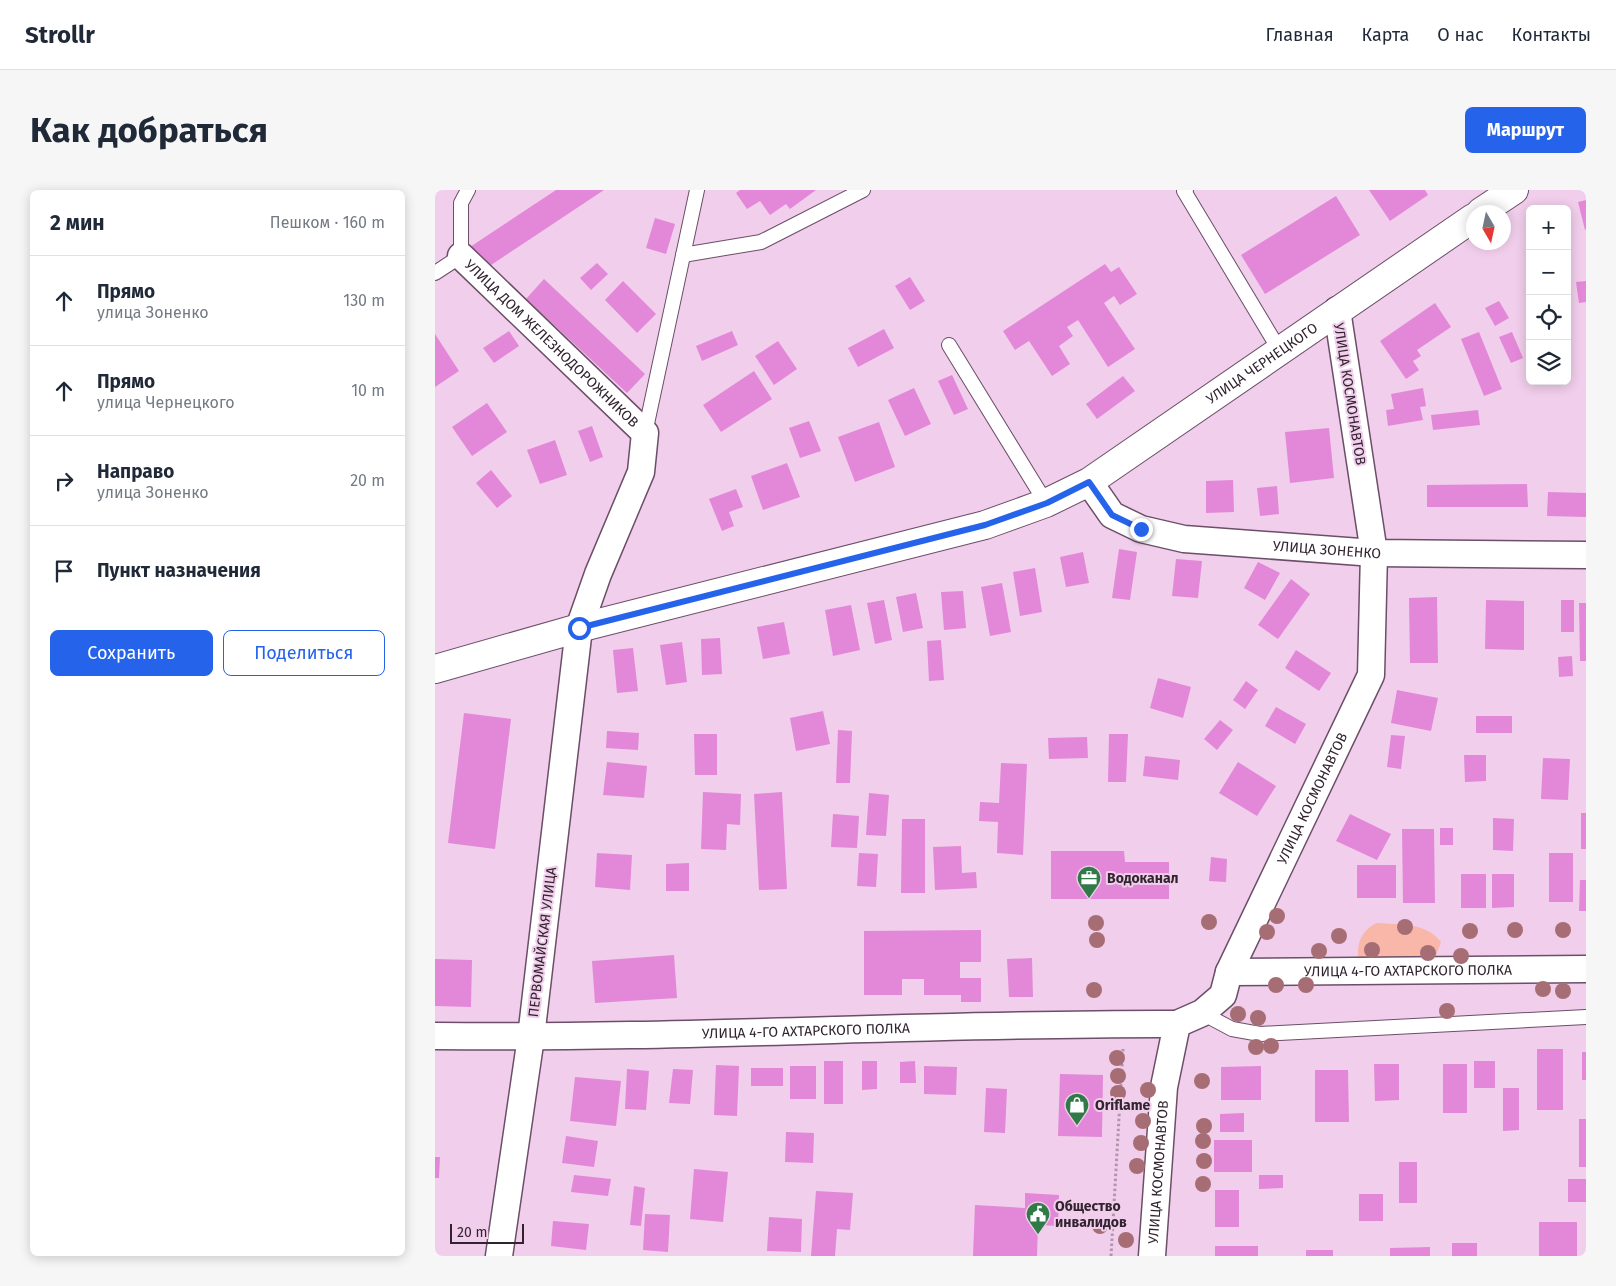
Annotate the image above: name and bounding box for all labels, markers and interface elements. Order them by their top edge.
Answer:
text: Strollr [25,21,95,49]
text: Главная [1266,24,1334,46]
text: Карта [1362,24,1409,46]
text: О нас [1437,24,1484,46]
text: Контакты [1512,24,1591,46]
button: Маршрут [1465,107,1586,153]
text: Как добраться [30,109,268,151]
north arrow [1466,205,1511,250]
map controls [1526,205,1571,385]
button: + [1526,205,1571,250]
text: 2 мин [50,210,105,236]
text: Пешком · 160 m [270,213,385,232]
button: − [1526,250,1571,295]
street label: УЛИЦА ДОМ ЖЕЛЕЗНОДОРОЖНИКОВ [461,256,642,431]
text: Прямо [97,280,155,303]
icon: ahead [50,287,78,315]
text: 130 m [343,291,385,310]
button: locate [1526,295,1571,340]
text: улица Зоненко [97,303,209,322]
street label: УЛИЦА ЧЕРНЕЦКОГО [1203,319,1321,408]
street label: УЛИЦА КОСМОНАВТОВ [1330,322,1369,466]
button: layers [1526,340,1571,385]
text: Прямо [97,370,155,393]
icon: ahead [50,377,78,405]
text: 10 m [351,381,385,400]
text: улица Чернецкого [97,393,235,412]
text: Направо [97,460,174,483]
icon: right [50,467,78,495]
text: 20 m [350,471,385,490]
text: улица Зоненко [97,483,209,502]
route end [1130,518,1153,541]
street label: УЛИЦА ЗОНЕНКО [1272,538,1381,562]
icon: arrive [50,557,78,585]
text: Пункт назначения [97,559,261,582]
route start [568,617,591,640]
button: Сохранить [50,630,213,676]
button: Поделиться [223,630,385,676]
street label: УЛИЦА КОСМОНАВТОВ [1274,730,1351,867]
office icon: Водоканал [1076,865,1102,899]
street label: ПЕРВОМАЙСКАЯ УЛИЦА [525,866,560,1018]
place label: Водоканал [1107,870,1179,887]
street label: УЛИЦА 4-ГО АХТАРСКОГО ПОЛКА [1304,962,1512,980]
street label: УЛИЦА 4-ГО АХТАРСКОГО ПОЛКА [702,1020,910,1043]
shop icon: Oriflame [1064,1092,1090,1126]
place label: Oriflame [1095,1097,1151,1114]
street label: УЛИЦА КОСМОНАВТОВ [1145,1100,1172,1245]
place label: Общество инвалидов [1055,1198,1127,1231]
public building icon: Общество инвалидов [1025,1201,1051,1235]
scale bar [450,1221,524,1244]
text: 20 m [457,1224,487,1241]

